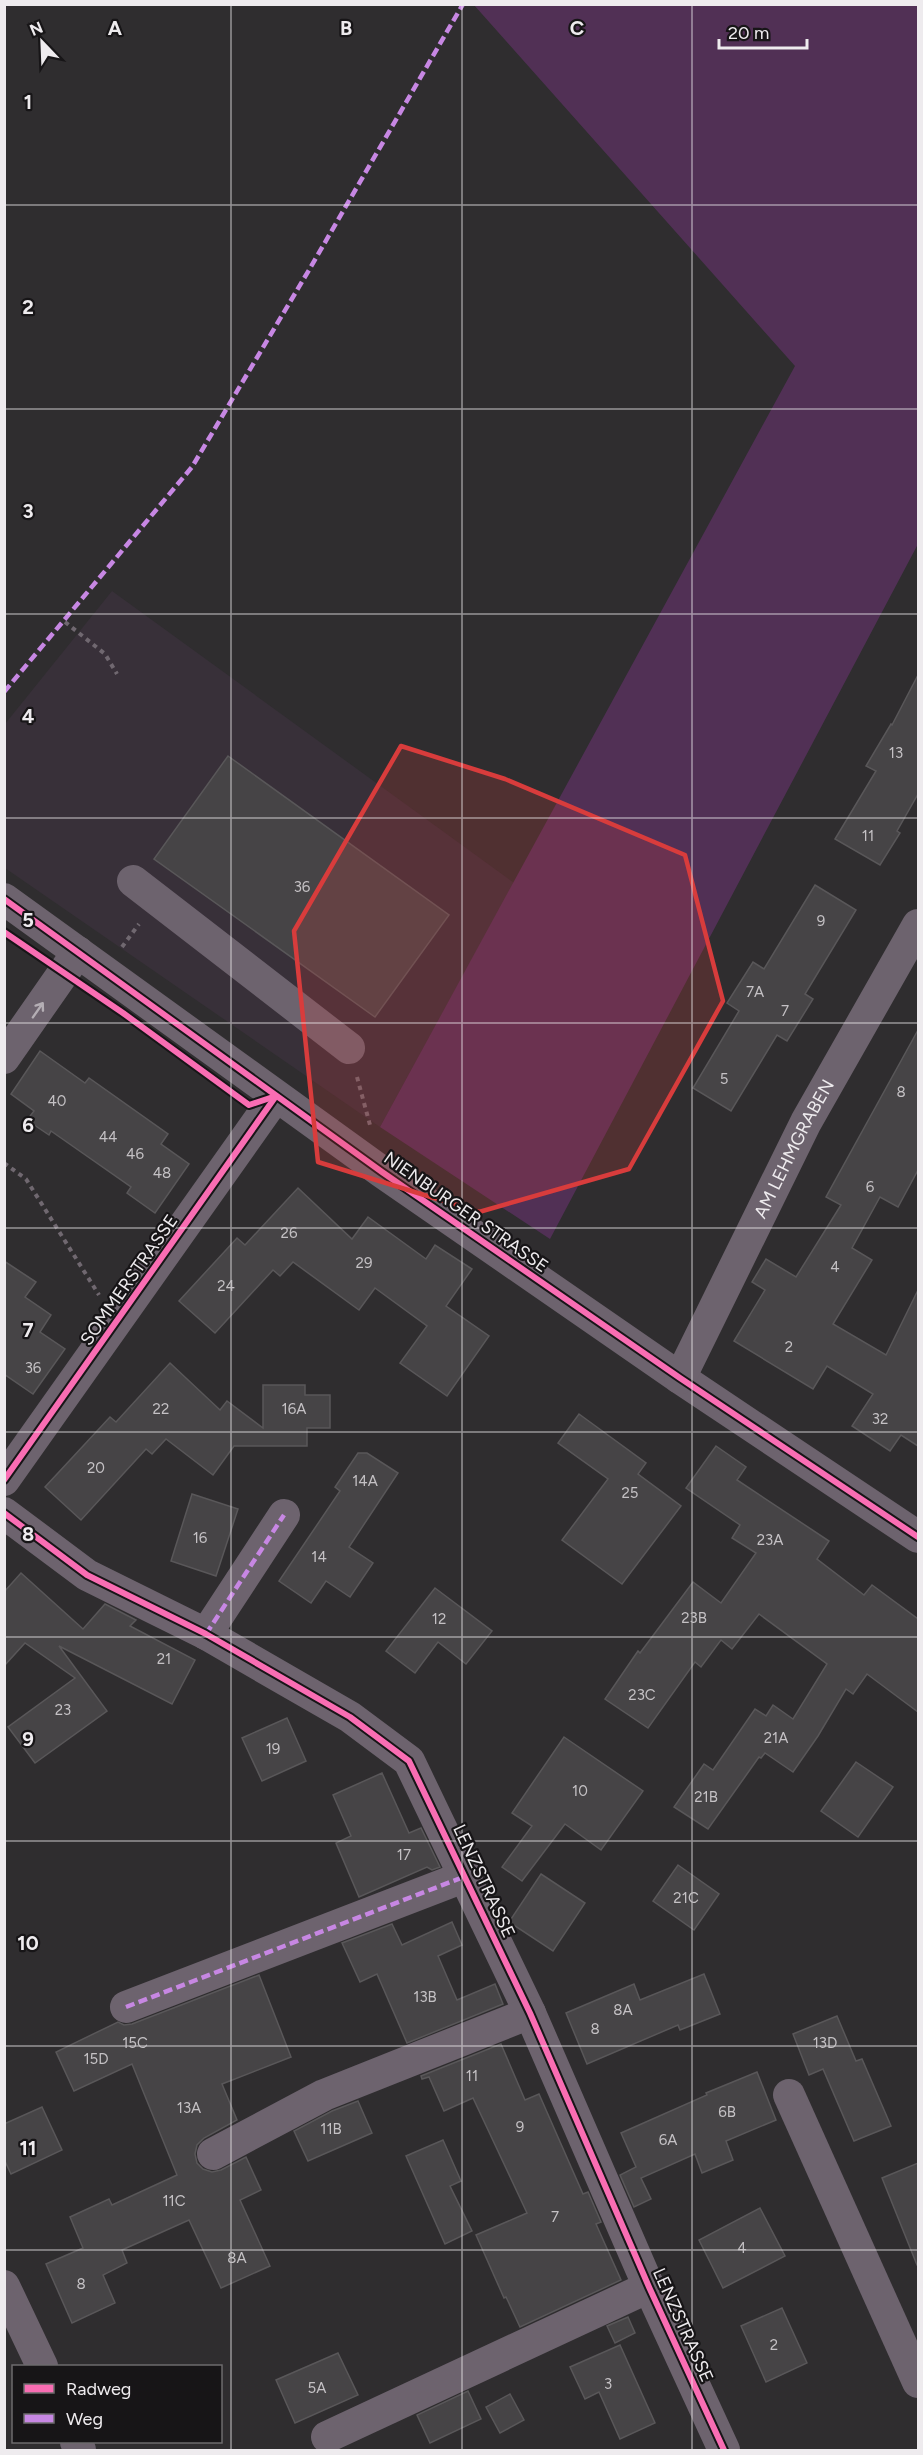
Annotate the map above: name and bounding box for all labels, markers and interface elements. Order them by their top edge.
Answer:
north arrow [12,12,72,72]
scale bar [719,12,808,50]
text: A [108,16,123,40]
text: B [340,16,352,40]
text: C [570,16,584,40]
text: N [27,17,46,40]
text: 20 m [728,22,769,44]
text: 1 [24,90,32,114]
text: 2 [22,295,34,319]
text: 3 [22,499,34,523]
text: 4 [22,704,35,728]
house number: 13 [889,744,903,762]
house number: 11 [862,827,874,845]
house number: 36 [294,878,311,896]
text: 5 [22,908,34,932]
house number: 9 [817,912,825,930]
house number: 7A [746,983,764,1001]
one-way arrow [32,1002,44,1019]
house number: 7 [781,1002,789,1020]
house number: 5 [720,1070,728,1088]
street label: AM LEHMGRABEN [749,1075,839,1222]
house number: 8 [896,1083,906,1101]
house number: 40 [48,1092,66,1110]
text: 6 [22,1113,34,1137]
house number: 44 [99,1128,117,1146]
house number: 46 [126,1145,144,1163]
street label: NIENBURGER STRASSE [380,1147,552,1277]
house number: 48 [153,1164,171,1182]
house number: 6 [866,1178,875,1196]
street label: SOMMERSTRASSE [76,1210,182,1350]
house number: 26 [281,1224,298,1242]
house number: 29 [356,1254,372,1272]
house number: 4 [830,1258,840,1276]
house number: 24 [217,1277,235,1295]
text: 7 [22,1318,34,1342]
house number: 2 [785,1338,793,1356]
house number: 36 [25,1359,42,1377]
house number: 22 [153,1400,169,1418]
house number: 16A [282,1400,306,1418]
house number: 32 [872,1410,888,1428]
house number: 20 [87,1459,105,1477]
house number: 14A [352,1472,378,1490]
house number: 25 [621,1484,639,1502]
text: 8 [22,1522,34,1546]
house number: 16 [193,1529,208,1547]
house number: 23A [757,1531,783,1549]
house number: 14 [311,1548,327,1566]
house number: 23B [681,1609,707,1627]
house number: 12 [432,1610,446,1628]
house number: 21 [157,1650,171,1668]
house number: 23C [628,1686,656,1704]
house number: 23 [55,1701,71,1719]
text: 9 [22,1727,34,1751]
house number: 21A [764,1729,788,1747]
house number: 19 [266,1740,280,1758]
house number: 10 [572,1782,588,1800]
house number: 21B [694,1788,718,1806]
street label: LENZSTRASSE [448,1821,520,1941]
house number: 17 [397,1846,411,1864]
house number: 21C [673,1889,699,1907]
text: 10 [17,1931,39,1955]
house number: 13B [413,1988,437,2006]
house number: 8A [613,2001,633,2019]
house number: 8 [590,2020,600,2038]
house number: 15C [122,2034,148,2052]
house number: 13D [813,2034,837,2052]
house number: 15D [83,2050,109,2068]
house number: 11 [466,2067,478,2085]
house number: 13A [177,2099,201,2117]
house number: 6B [718,2103,736,2121]
house number: 9 [516,2118,524,2136]
house number: 11B [320,2120,342,2138]
house number: 6A [659,2131,677,2149]
text: 11 [20,2136,36,2160]
house number: 11C [162,2192,186,2210]
house number: 7 [551,2208,559,2226]
house number: 4 [737,2239,747,2257]
house number: 8A [227,2249,247,2267]
street label: LENZSTRASSE [648,2264,718,2386]
house number: 8 [76,2275,86,2293]
house number: 2 [770,2336,778,2354]
legend [12,2365,222,2443]
house number: 3 [604,2375,612,2393]
text: Radweg [66,2378,131,2400]
house number: 5A [308,2379,326,2397]
text: Weg [66,2408,103,2430]

